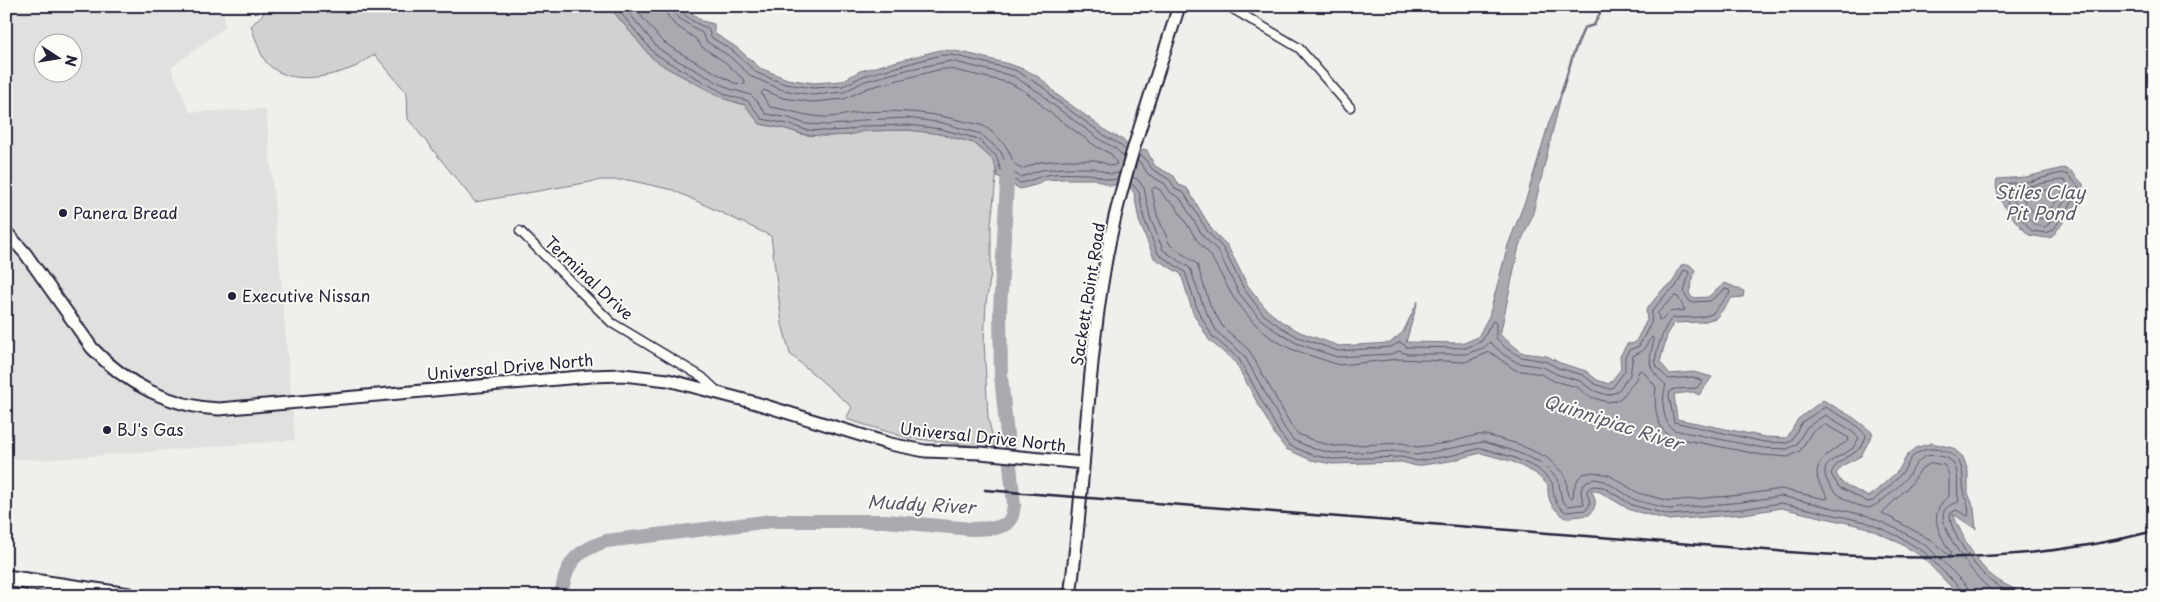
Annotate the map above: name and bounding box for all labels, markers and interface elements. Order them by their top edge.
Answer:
north arrow [32,32,82,82]
text: N [60,53,83,68]
water label: Stiles Clay Pit Pond [1995,178,2087,226]
place label: Panera Bread [73,200,178,224]
marker: Panera Bread [57,207,69,219]
street label: Sackett Point Road [1064,220,1110,367]
street label: Terminal Drive [540,230,639,325]
place label: Executive Nissan [242,283,370,307]
marker: Executive Nissan [226,290,238,302]
street label: Universal Drive North [426,347,594,385]
water label: Quinnipiac River [1541,386,1689,458]
street label: Universal Drive North [899,415,1068,457]
place label: BJ's Gas [117,417,184,441]
marker: BJ's Gas [101,424,113,436]
water label: Muddy River [867,487,978,520]

